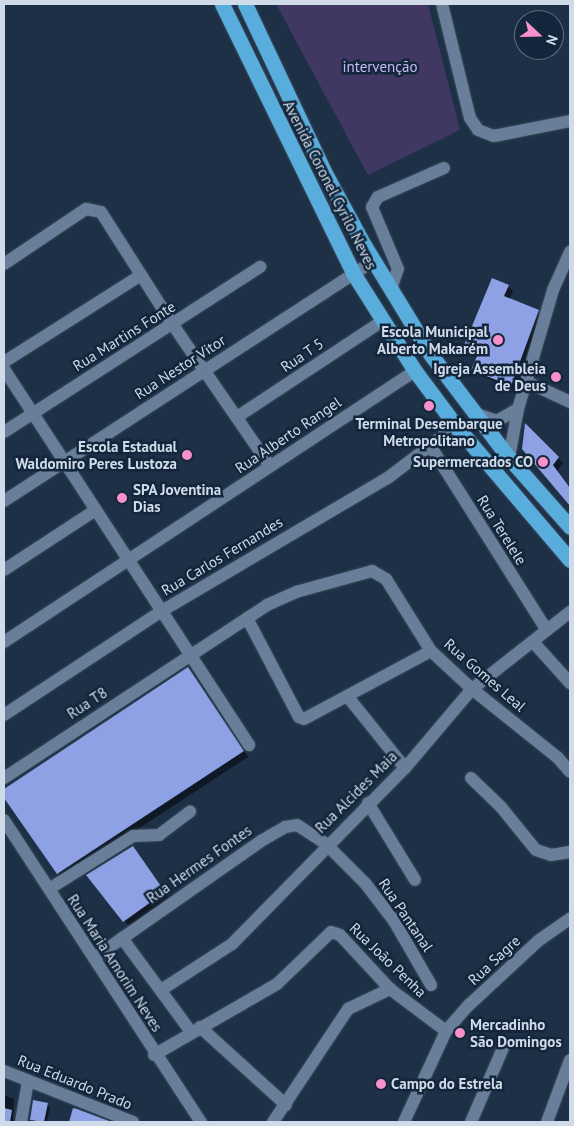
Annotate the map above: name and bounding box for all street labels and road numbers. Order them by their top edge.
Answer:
street label: Avenida Coronel Cyrilo Neves [280,98,380,272]
street label: Rua Martins Fonte [69,297,179,375]
street label: Rua Nestor Vitor [131,331,229,403]
street label: Rua T 5 [277,334,327,376]
street label: Rua Alberto Rangel [231,393,345,477]
street label: Rua Terelele [473,492,531,568]
street label: Rua Carlos Fernandes [158,513,286,599]
street label: Rua Gomes Leal [441,635,529,715]
street label: Rua T8 [63,683,111,723]
street label: Rua Alcides Maia [311,747,401,837]
street label: Rua Hermes Fontes [143,821,255,907]
street label: Rua Pantanal [375,875,437,955]
street label: Rua Maria Amorim Neves [64,891,166,1035]
street label: Rua João Penha [346,919,430,1001]
street label: Rua Sagre [464,931,524,989]
street label: Rua Eduardo Prado [15,1051,135,1113]

